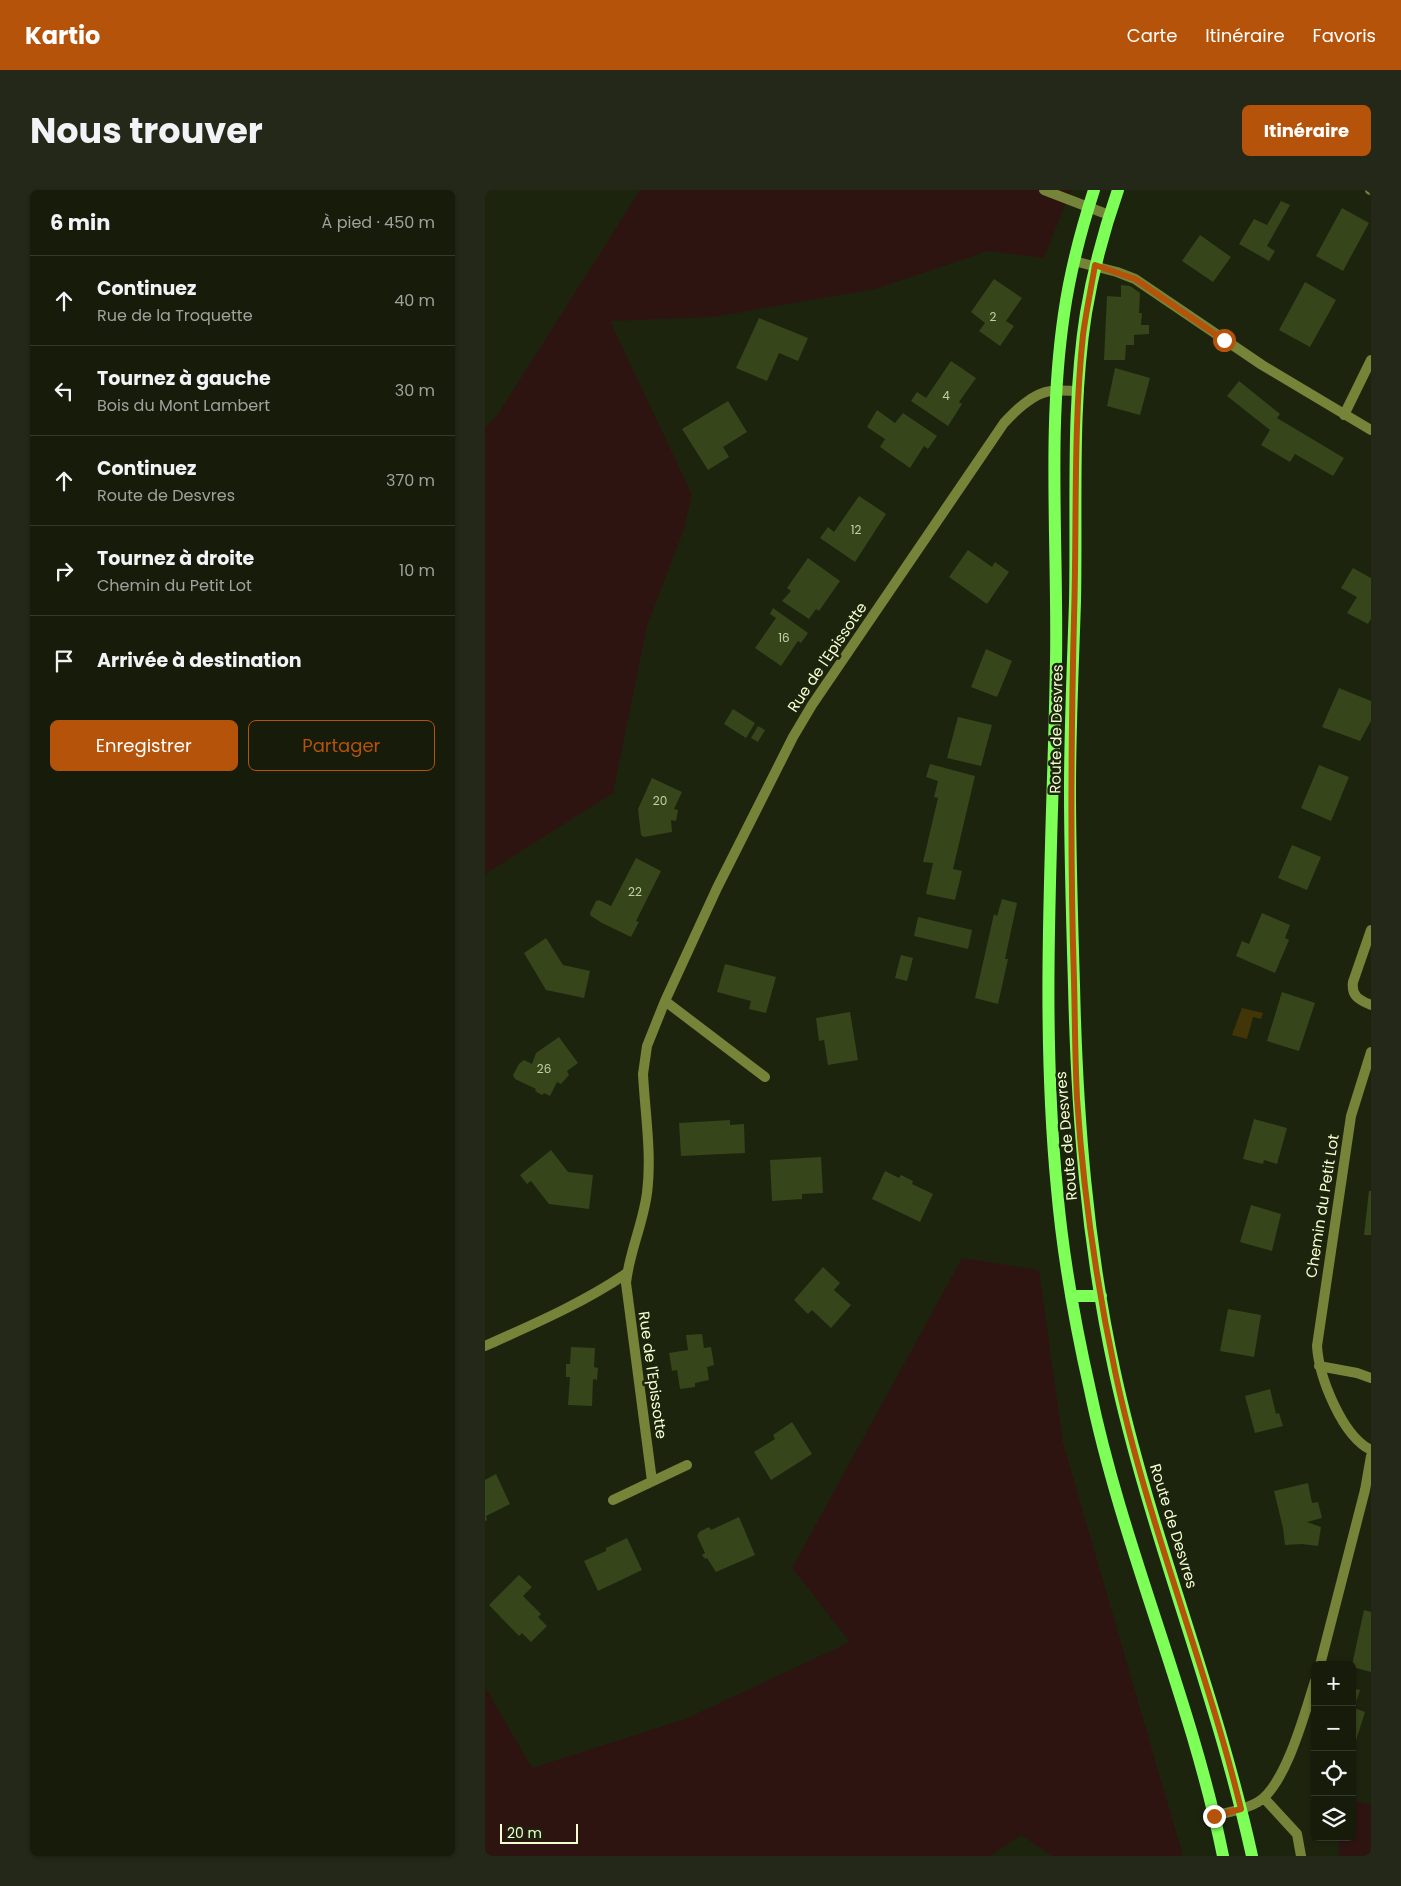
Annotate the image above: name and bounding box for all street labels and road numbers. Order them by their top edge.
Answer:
street label: Rue de l'Epissotte [782,598,872,716]
street label: Route de Desvres [1044,664,1068,794]
street label: Route de Desvres [1050,1070,1082,1201]
street label: Chemin du Petit Lot [1300,1133,1344,1279]
street label: Rue de l'Epissotte [634,1310,672,1440]
street label: Route de Desvres [1145,1461,1203,1591]

